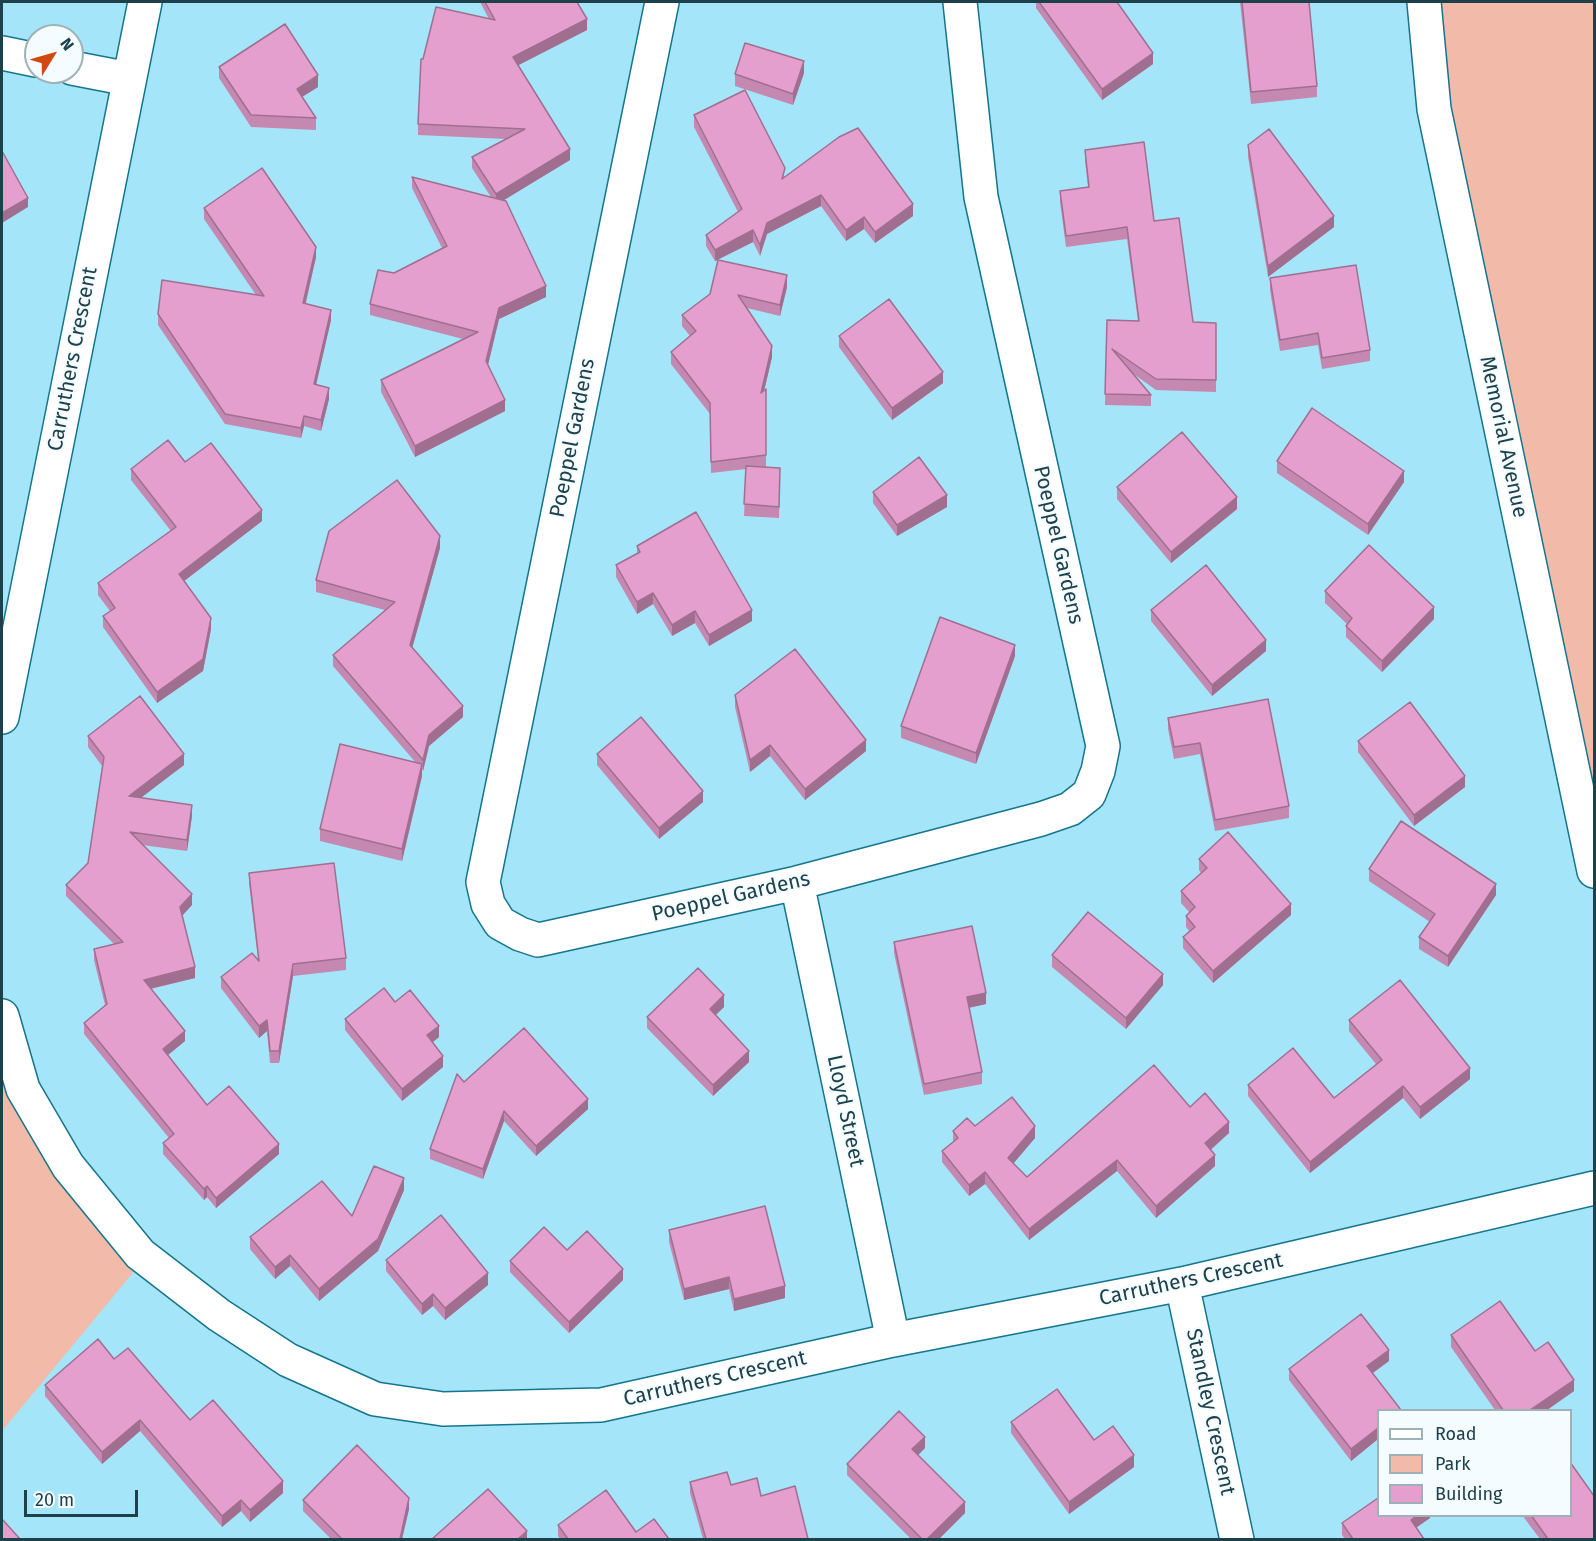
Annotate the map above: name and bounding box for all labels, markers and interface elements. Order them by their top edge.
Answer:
north arrow [24,24,84,84]
text: N [56,34,78,54]
street label: Carruthers Crescent [43,265,103,453]
street label: Memorial Avenue [1474,354,1532,520]
street label: Poeppel Gardens [545,356,601,520]
street label: Poeppel Gardens [1028,463,1088,627]
street label: Poeppel Gardens [649,867,813,927]
street label: Lloyd Street [821,1053,869,1169]
street label: Carruthers Crescent [1097,1248,1285,1312]
street label: Standley Crescent [1180,1326,1240,1498]
street label: Carruthers Crescent [621,1346,809,1412]
legend [1377,1409,1572,1517]
text: Road [1435,1423,1477,1445]
text: Park [1435,1453,1470,1475]
scale bar [27,1478,141,1516]
text: Building [1435,1483,1502,1505]
text: 20 m [35,1489,74,1511]

